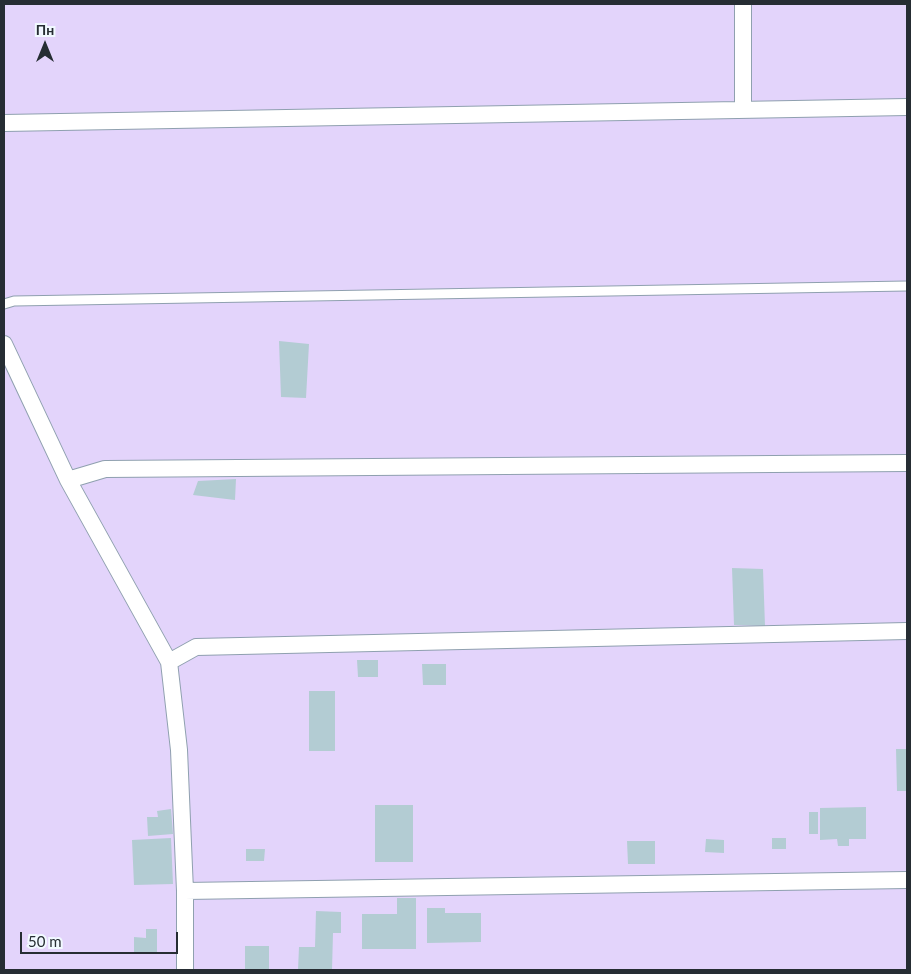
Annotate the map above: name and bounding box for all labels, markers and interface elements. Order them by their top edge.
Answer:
north arrow [20,20,70,70]
text: Пн [36,21,54,38]
scale bar [22,922,180,954]
text: 50 m [28,932,62,950]

